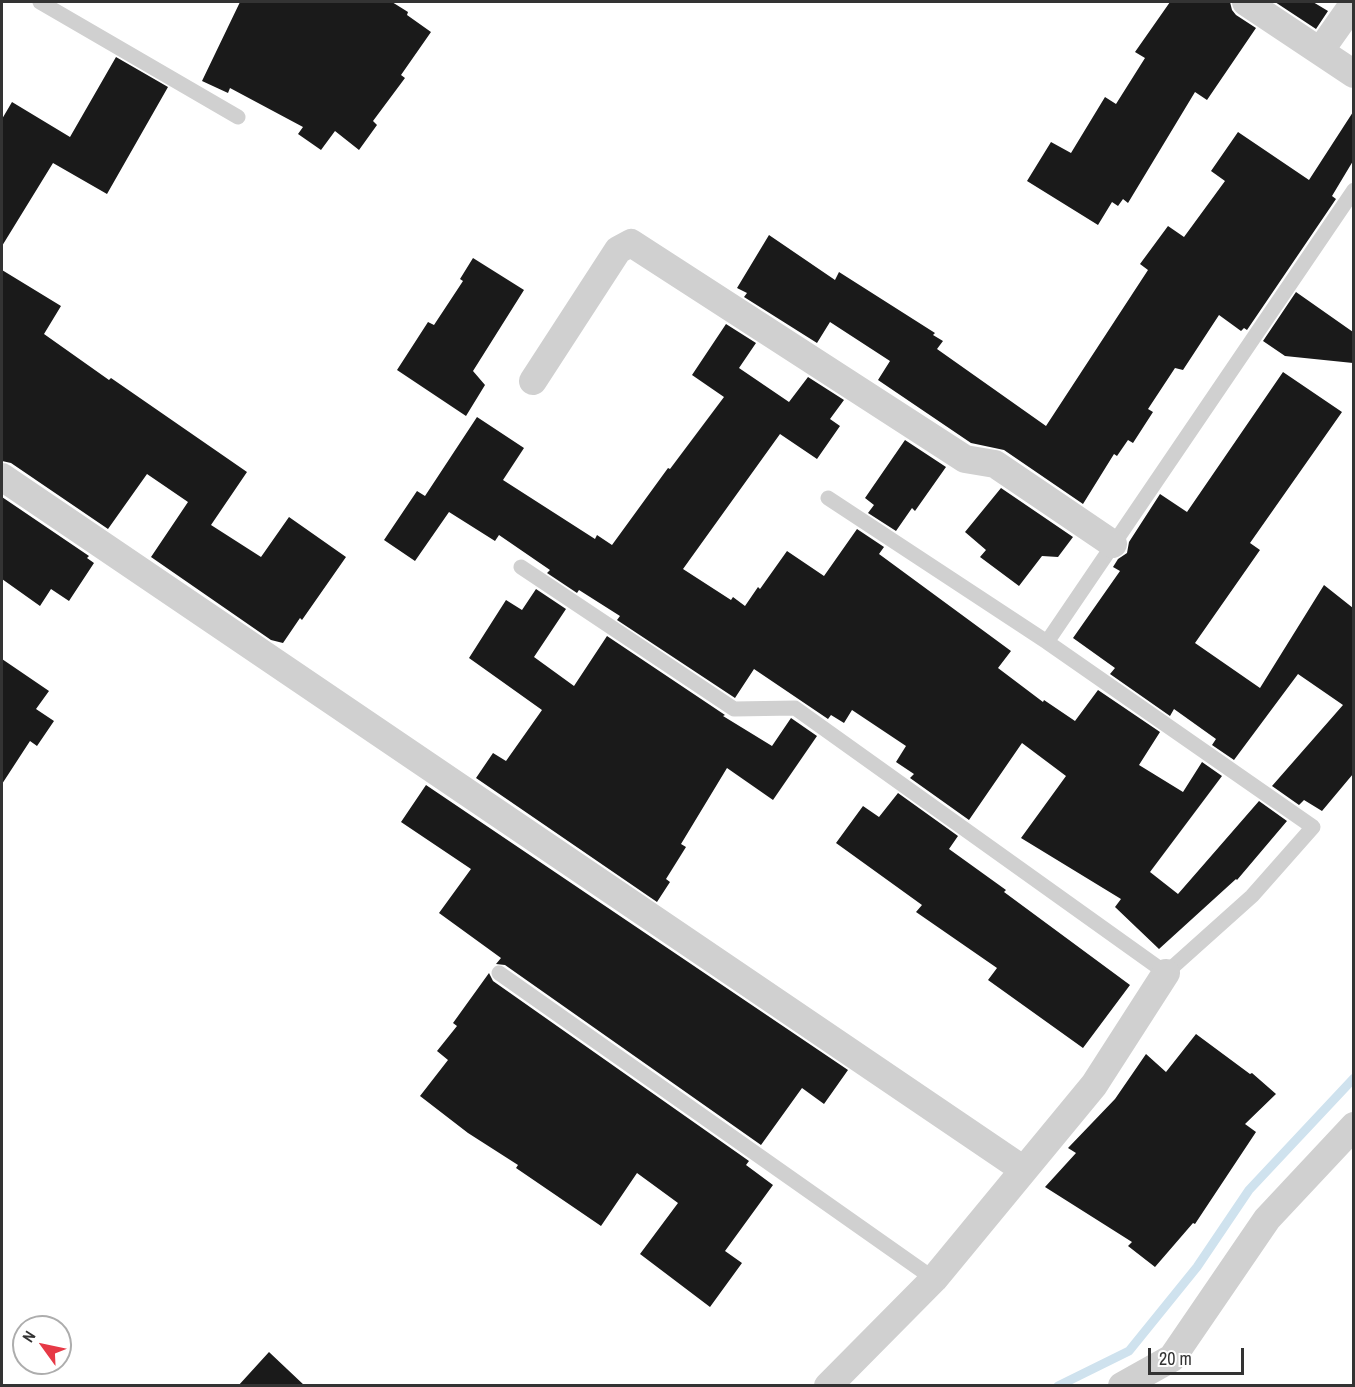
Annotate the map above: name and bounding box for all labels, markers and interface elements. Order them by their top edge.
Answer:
north arrow [12,1315,72,1375]
text: N [17,1326,40,1346]
scale bar [1151,1336,1247,1374]
text: 20 m [1159,1346,1192,1371]

